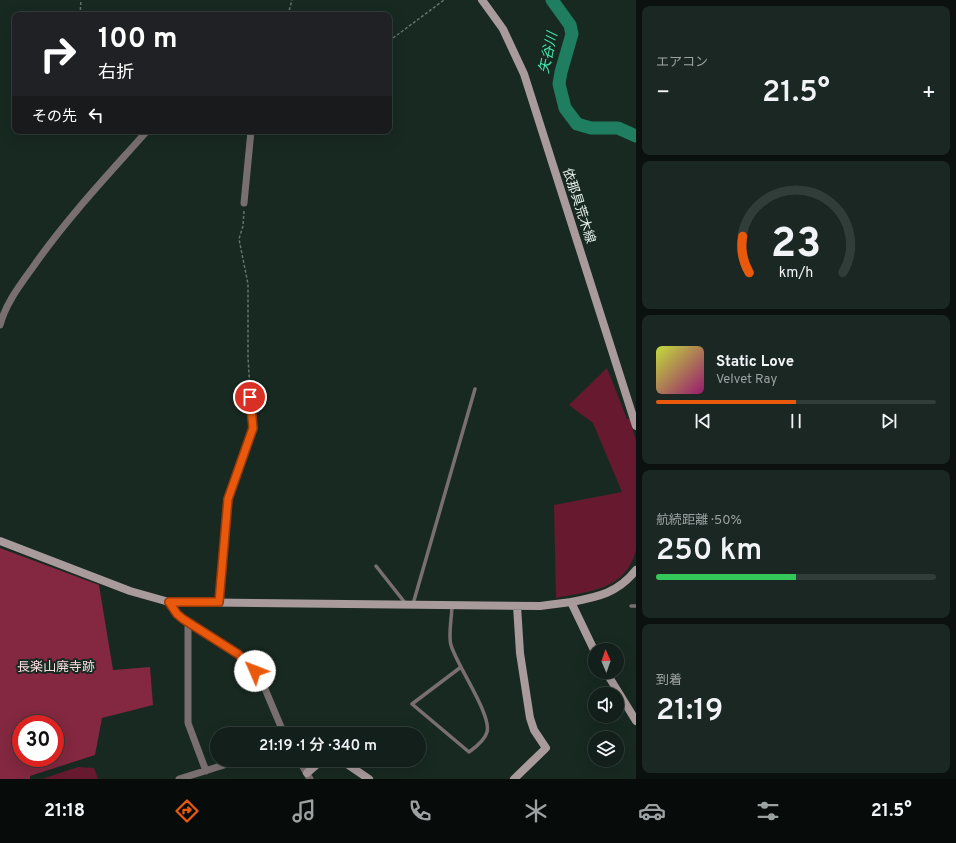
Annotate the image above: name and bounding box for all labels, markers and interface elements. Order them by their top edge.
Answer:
text: 100 m [98,22,178,58]
icon: right [32,28,84,80]
water label: 矢谷川 [536,29,562,75]
text: エアコン [656,55,708,71]
text: 右折 [98,62,134,85]
text: 21.5° [762,75,830,112]
text: − [656,80,670,107]
text: + [922,80,936,107]
icon: left [85,104,107,126]
text: その先 [32,108,77,127]
street label: 依那具荒木線 [558,166,599,246]
text: 23 [771,219,821,272]
text: km/h [779,263,813,281]
text: Static Love [716,353,794,372]
text: Velvet Ray [716,372,777,388]
pin [233,380,267,414]
icon: arrive [239,386,261,408]
icon: previous [692,410,714,432]
icon: pause [785,410,807,432]
icon: next [878,410,900,432]
text: 航続距離 · 50% [656,513,742,529]
text: 250 km [656,533,762,570]
north arrow [588,643,624,679]
map controls [588,643,624,767]
position arrow [234,650,276,692]
park label: 長楽山廃寺跡 [17,659,95,676]
text: 到着 [656,673,682,689]
button: sound [588,687,624,723]
text: 21:19 [656,693,723,730]
speed limit sign: 30 [12,715,64,767]
button: layers [588,731,624,767]
text: 21:19 · 1 分 · 340 m [259,737,377,756]
icon: directions [173,797,201,825]
icon: music [290,797,318,825]
icon: phone [406,797,434,825]
icon: climate [522,797,550,825]
icon: car [638,797,666,825]
icon: filters [754,797,782,825]
text: 21:18 [44,800,85,823]
text: 21.5° [871,800,912,823]

